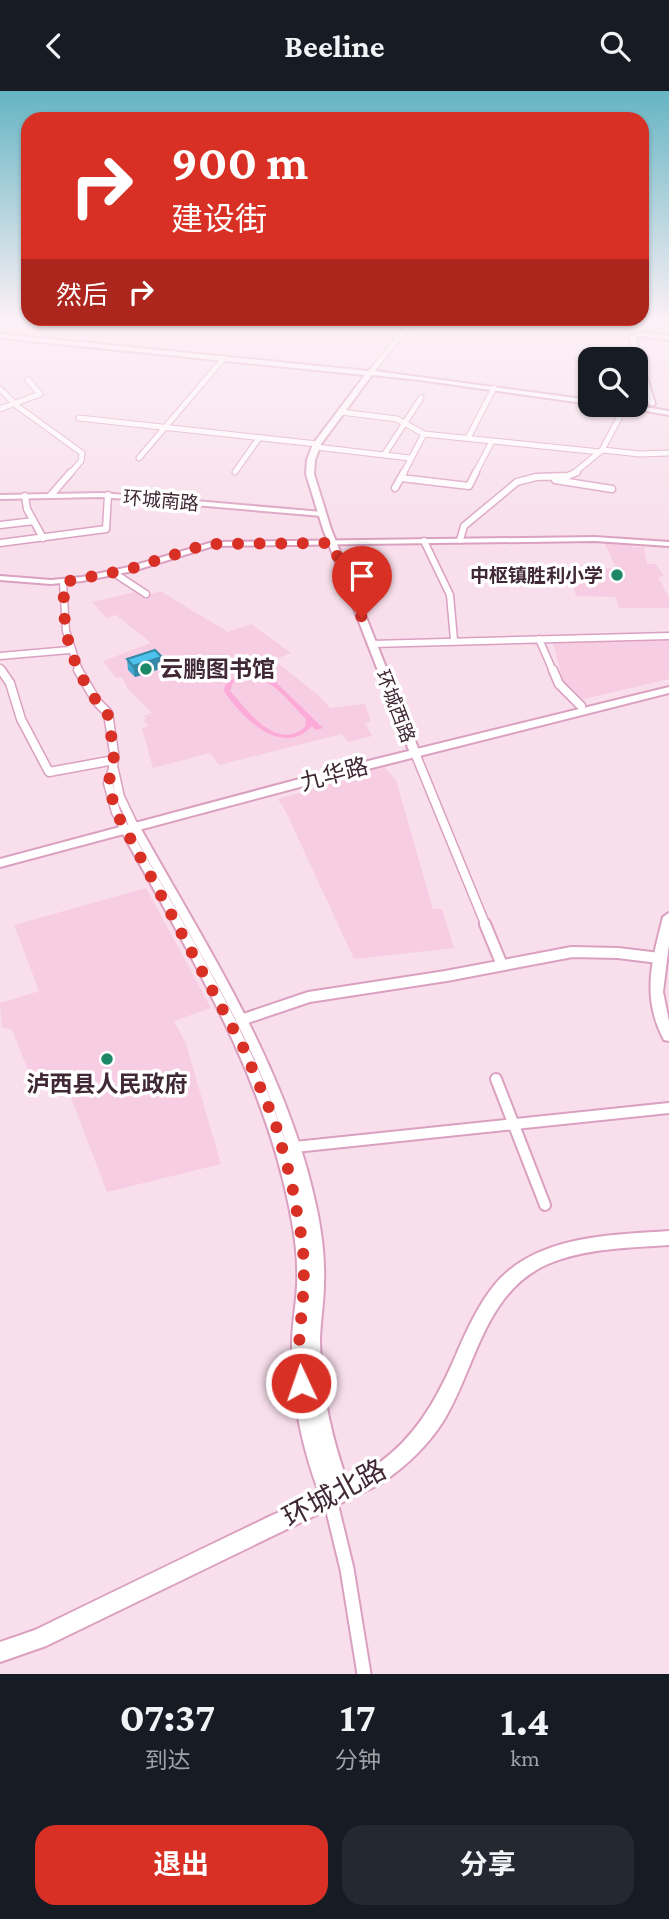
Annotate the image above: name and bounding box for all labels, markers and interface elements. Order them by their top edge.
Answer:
icon: back [35,27,73,65]
icon: search [596,27,634,65]
text: Beeline [284,28,385,64]
text: 900 m [171,135,308,190]
icon: right [56,140,147,231]
text: 建设街 [171,201,267,237]
icon: right [122,273,160,311]
text: 然后 [56,281,108,310]
map controls [578,347,648,417]
button: search [578,347,648,417]
street label: 环城南路 [122,487,200,514]
pin [332,546,392,618]
icon: arrive [343,557,381,595]
place label: 中枢镇胜利小学 [470,565,603,586]
marker: 中枢镇胜利小学 [609,567,625,583]
place label: 云鹏图书馆 [160,656,275,682]
marker: 云鹏图书馆 [138,661,154,677]
street label: 环城西路 [372,667,419,745]
street label: 九华路 [297,753,371,795]
marker: 泸西县人民政府 [99,1051,115,1067]
place label: 泸西县人民政府 [27,1071,188,1097]
position arrow [264,1346,338,1420]
street label: 环城北路 [278,1453,391,1533]
text: 07:37 [119,1693,215,1740]
text: 17 [340,1693,376,1740]
text: 1.4 [500,1697,550,1744]
text: km [510,1745,540,1771]
text: 到达 [144,1747,190,1773]
text: 分钟 [335,1747,381,1773]
button: 退出 [35,1825,328,1905]
button: 分享 [342,1825,634,1905]

